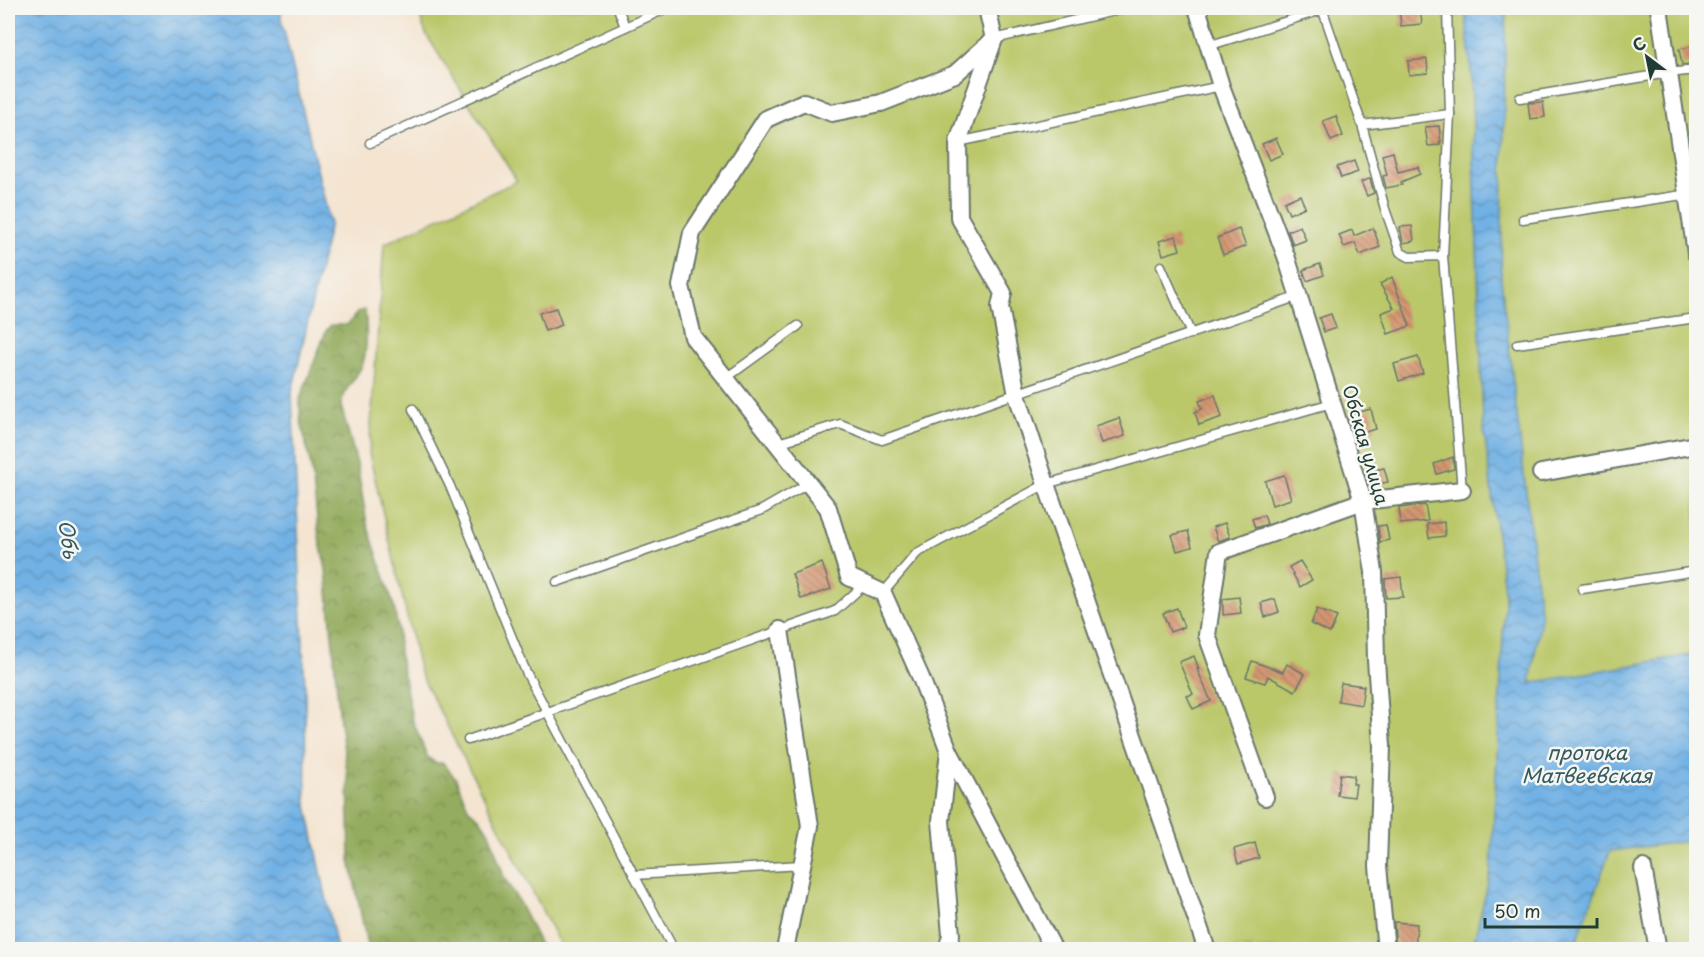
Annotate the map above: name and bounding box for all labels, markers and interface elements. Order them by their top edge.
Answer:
north arrow [1617,27,1677,87]
text: С [1627,30,1650,57]
street label: Обская улица [1336,381,1397,508]
water label: Обь [51,518,87,561]
water label: протока Матвеевская [1522,737,1654,790]
scale bar [1485,891,1598,929]
text: 50 m [1494,897,1541,924]

